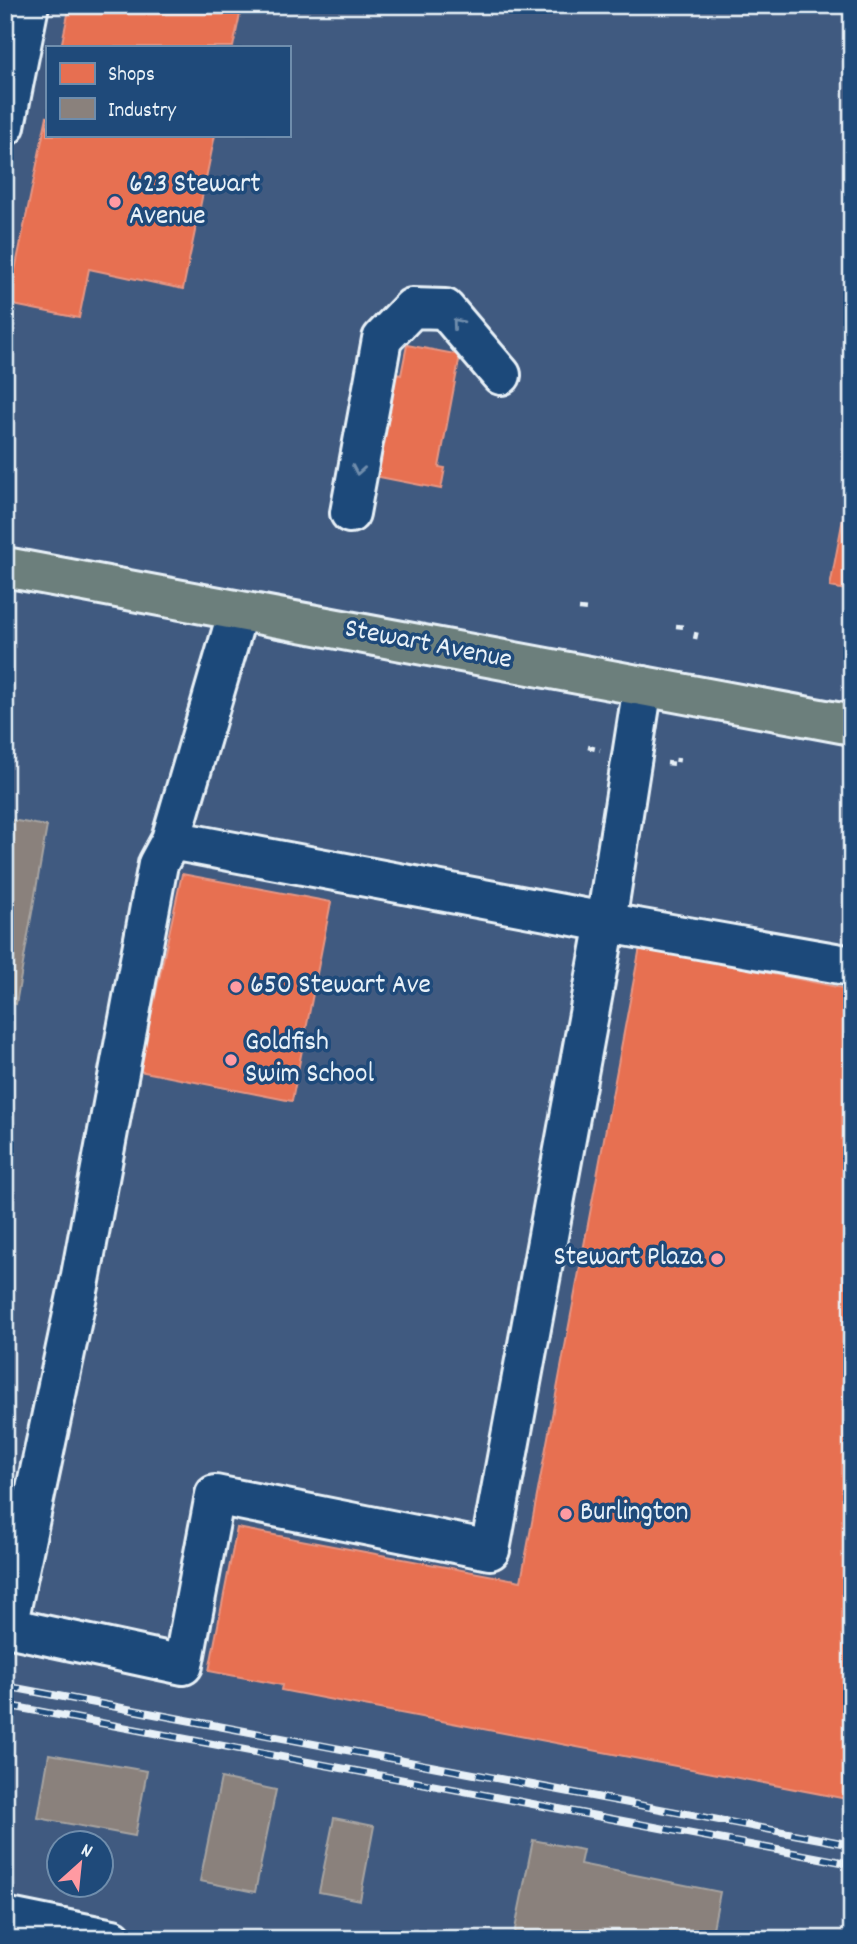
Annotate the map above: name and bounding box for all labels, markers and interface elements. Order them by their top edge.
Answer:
legend [46,46,290,136]
text: Shops [108,61,155,91]
text: Industry [108,97,176,127]
place label: 623 Stewart Avenue [129,166,261,238]
marker: 623 Stewart Avenue [107,194,123,210]
one-way arrow [453,318,465,331]
one-way arrow [351,464,366,476]
street label: Stewart Avenue [341,610,515,682]
place label: 650 Stewart Ave [250,967,431,1007]
marker: 650 Stewart Ave [228,979,244,995]
place label: Goldfish Swim School [245,1024,375,1096]
marker: Goldfish Swim School [223,1052,239,1068]
place label: Stewart Plaza [553,1239,704,1279]
marker: Stewart Plaza [709,1251,725,1267]
place label: Burlington [580,1494,688,1534]
marker: Burlington [558,1506,574,1522]
north arrow [46,1828,116,1898]
text: N [76,1838,96,1866]

